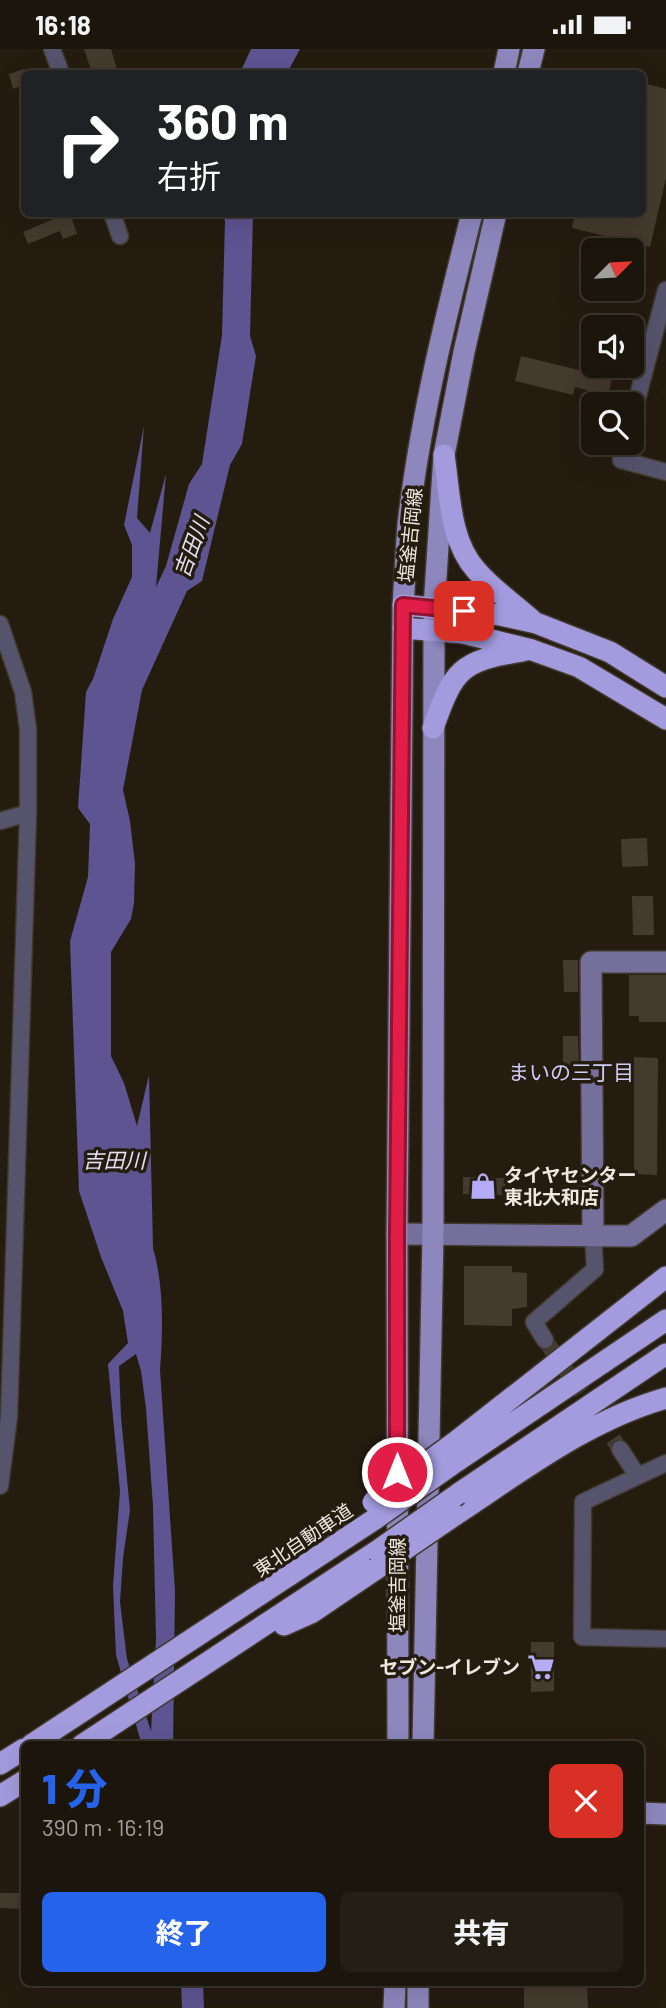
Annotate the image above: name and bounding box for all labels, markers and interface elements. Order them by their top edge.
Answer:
text: 16:18 [35,9,91,40]
text: 360 m [157,91,288,150]
icon: right [42,98,133,189]
text: 右折 [157,156,221,194]
north arrow [581,238,644,301]
map controls [581,238,644,455]
button: sound [581,315,644,378]
button: search [581,392,644,455]
street label: 塩釜吉岡線 [393,486,426,583]
water label: 吉田川 [168,511,214,580]
pin [434,581,494,641]
icon: arrive [445,592,483,630]
district label: まいの三丁目 [508,1059,634,1084]
water label: 吉田川 [83,1147,147,1172]
place label: タイヤセンター 東北大和店 [504,1163,636,1208]
shop icon: タイヤセンター 東北大和店 [468,1171,498,1201]
position arrow [360,1435,434,1509]
street label: 東北自動車道 [249,1498,356,1581]
street label: 塩釜吉岡線 [385,1537,408,1633]
supermarket icon: セブン-イレブン [526,1652,556,1682]
place label: セブン-イレブン [379,1655,520,1678]
text: 1 分 [42,1762,107,1812]
button: close [549,1764,623,1838]
text: 390 m · 16:19 [42,1813,164,1841]
button: 終了 [42,1892,326,1972]
button: 共有 [340,1892,623,1972]

